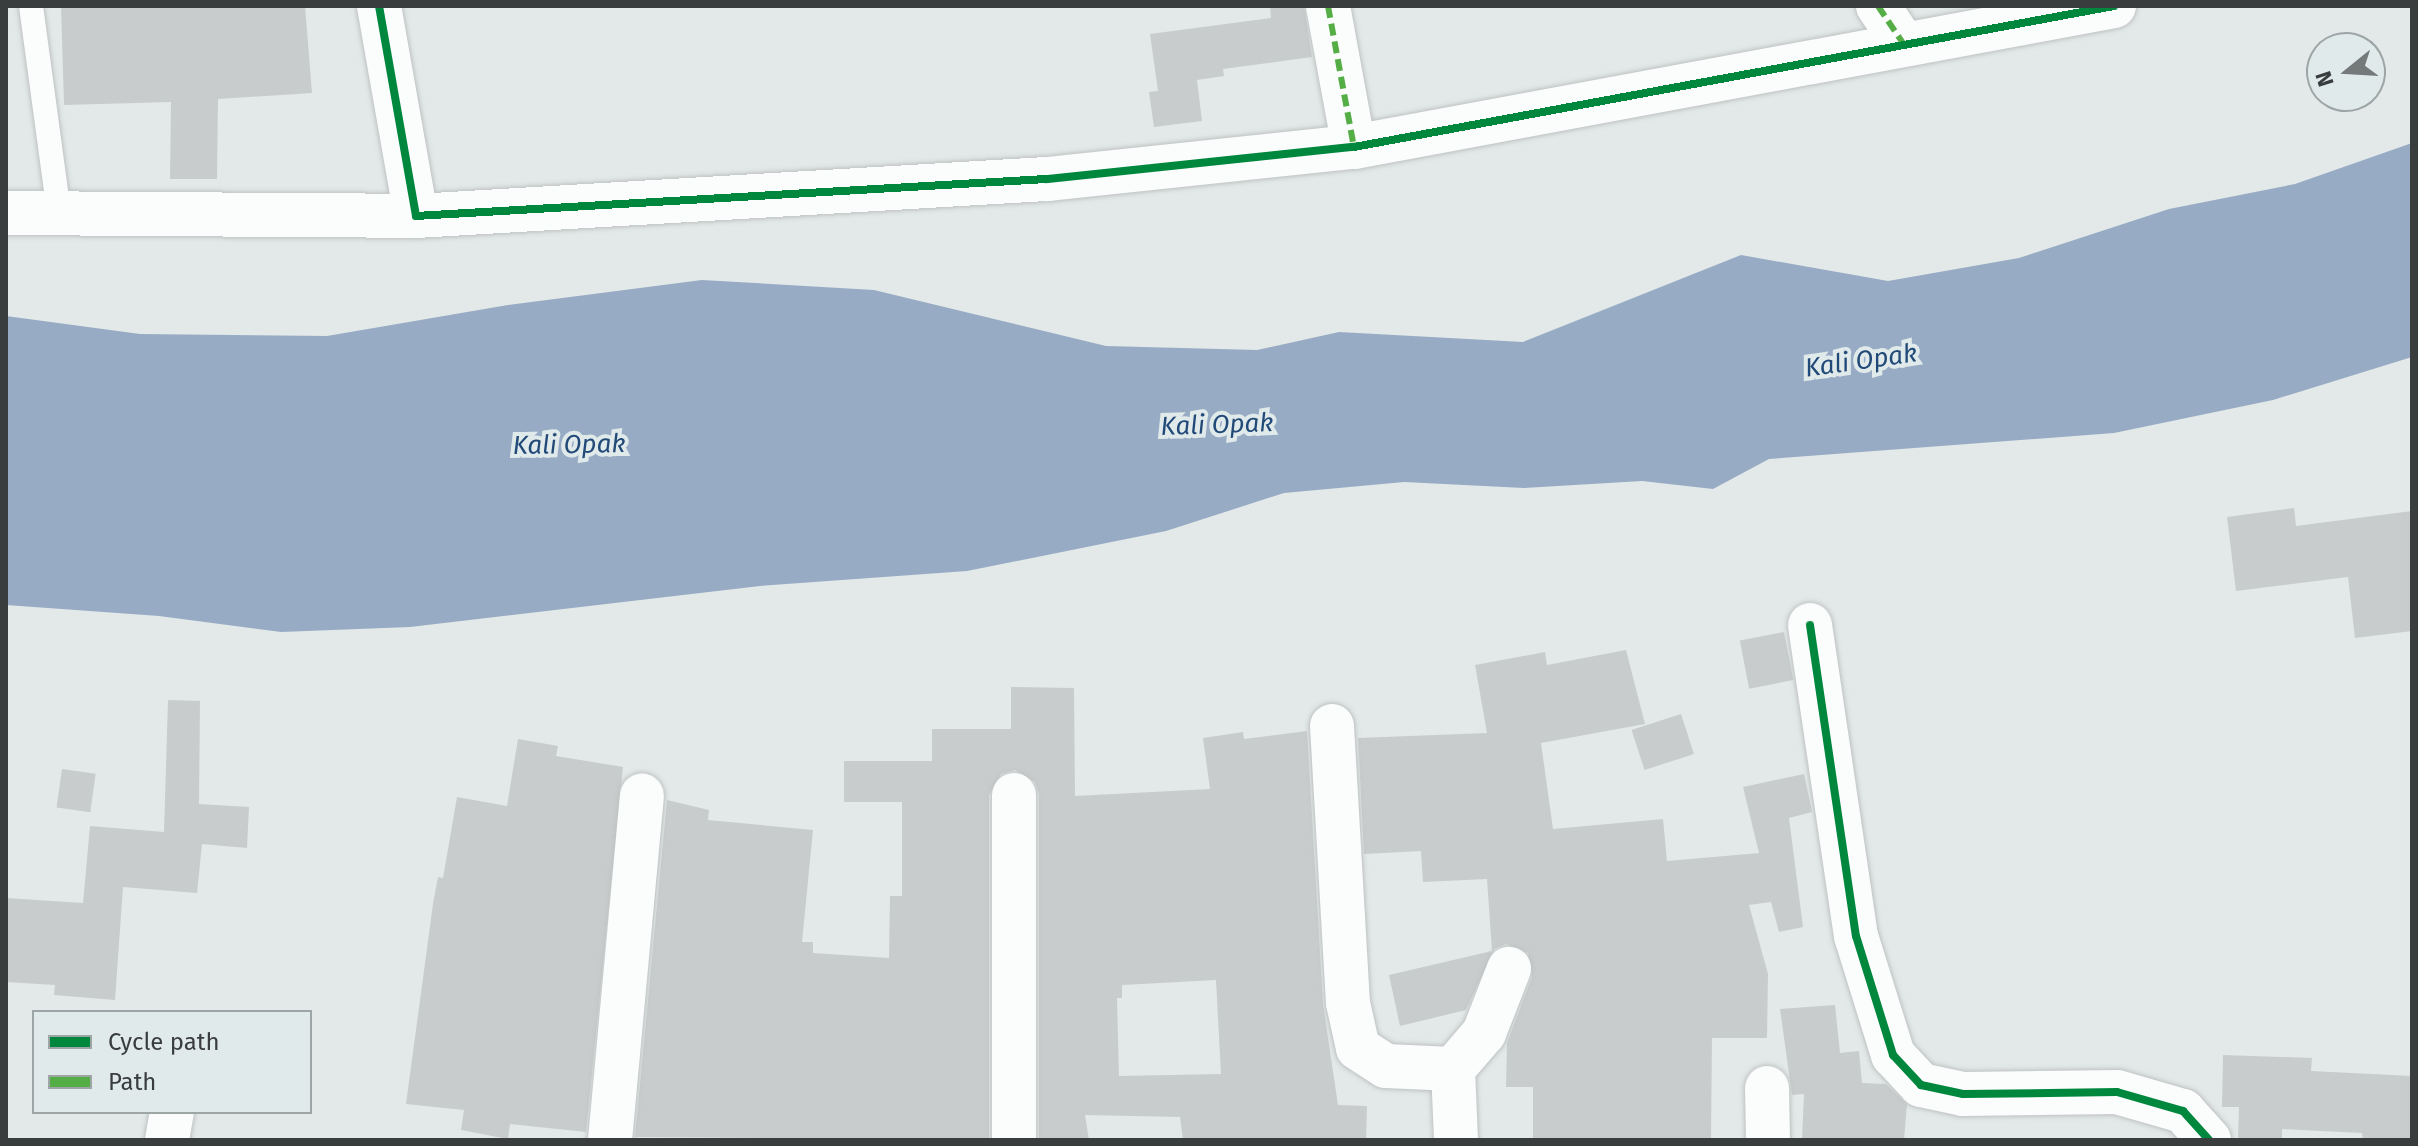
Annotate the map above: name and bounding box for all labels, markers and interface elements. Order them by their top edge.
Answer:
north arrow [2306,32,2386,112]
text: N [2310,68,2340,90]
water label: Kali Opak [1803,338,1919,384]
water label: Kali Opak [1160,407,1274,443]
water label: Kali Opak [512,428,626,462]
legend [32,1010,312,1114]
text: Cycle path [108,1028,220,1056]
text: Path [108,1068,156,1096]

